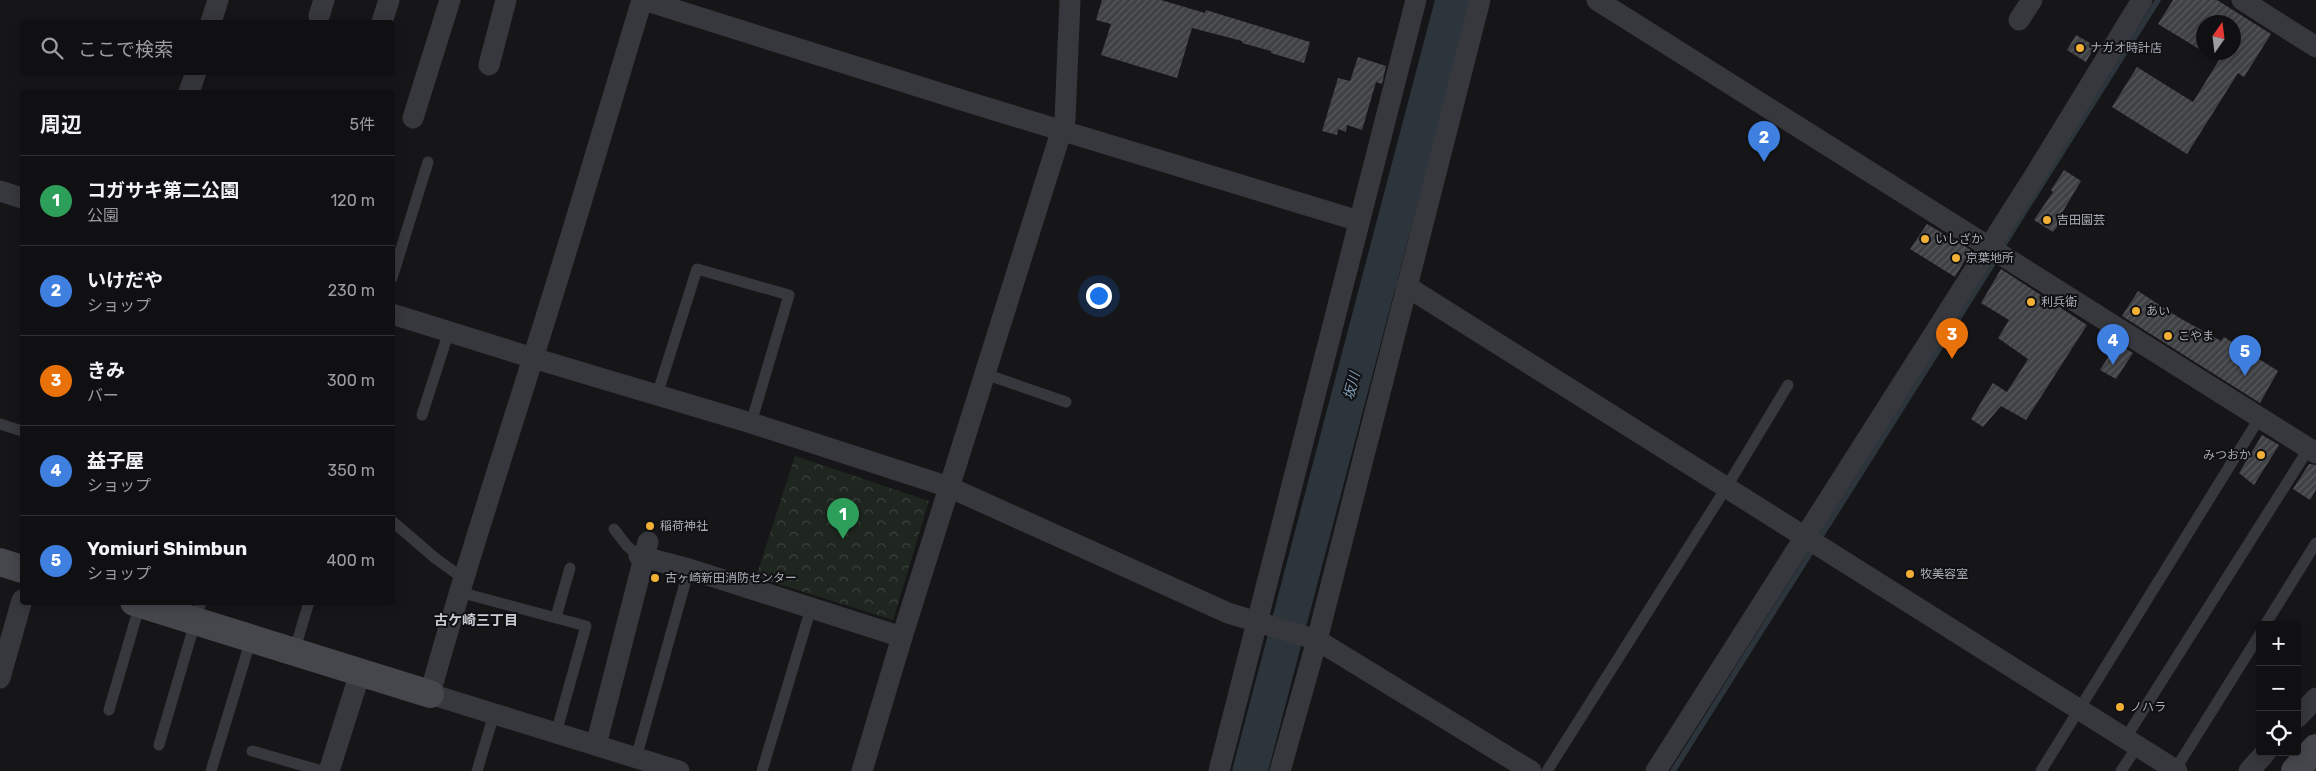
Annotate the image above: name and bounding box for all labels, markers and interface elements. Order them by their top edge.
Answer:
north arrow [2196,15,2241,60]
search box [20,20,395,75]
icon: search [38,34,66,62]
text: ここで検索 [78,38,173,61]
place label: ナガオ時計店 [2090,41,2162,55]
marker: ナガオ時計店 [2074,42,2086,54]
text: 周辺 [40,112,82,137]
text: 5件 [349,115,375,134]
pin: 2 [1748,121,1780,162]
text: コガサキ第二公園 [87,179,239,202]
text: 1 [52,191,60,210]
text: 120 m [330,191,375,210]
text: 公園 [87,206,119,225]
place label: 吉田園芸 [2057,213,2105,227]
marker: 吉田園芸 [2041,214,2053,226]
place label: いしざか [1935,232,1983,246]
marker: いしざか [1919,233,1931,245]
place label: 京葉地所 [1966,251,2014,265]
marker: 京葉地所 [1950,252,1962,264]
text: いけだや [87,269,163,292]
text: 2 [51,281,61,300]
text: 230 m [328,281,375,300]
your location [1086,283,1112,309]
place label: 利兵衛 [2041,295,2077,309]
text: ショップ [87,296,151,315]
marker: 利兵衛 [2025,296,2037,308]
place label: あい [2146,304,2170,318]
marker: あい [2130,305,2142,317]
pin: 3 [1936,318,1968,359]
pin: 4 [2097,324,2129,365]
place label: こやま [2178,329,2214,343]
marker: こやま [2162,330,2174,342]
pin: 5 [2229,335,2261,376]
text: きみ [87,359,125,382]
water label: 坂川 [1340,368,1364,402]
text: 3 [51,371,61,390]
text: 300 m [327,371,375,390]
text: バー [87,386,119,405]
place label: みつおか [2203,448,2251,462]
text: 益子屋 [87,449,144,472]
marker: みつおか [2255,449,2267,461]
text: 4 [51,461,61,480]
text: 350 m [328,461,375,480]
text: ショップ [87,476,151,495]
pin: 1 [827,498,859,539]
place label: 稲荷神社 [660,519,708,533]
marker: 稲荷神社 [644,520,656,532]
text: Yomiuri Shimbun [87,537,247,560]
text: 5 [51,551,61,570]
text: 400 m [327,551,375,570]
text: ショップ [87,564,151,583]
place label: 牧美容室 [1920,567,1968,581]
marker: 牧美容室 [1904,568,1916,580]
place label: 古ヶ崎新田消防センター [665,571,797,585]
marker: 古ヶ崎新田消防センター [649,572,661,584]
district label: 古ケ崎三丁目 [434,612,518,629]
map controls [2256,621,2301,756]
button: + [2256,621,2301,666]
button: − [2256,666,2301,711]
place label: ノハラ [2130,700,2166,714]
marker: ノハラ [2114,701,2126,713]
button: locate [2256,711,2301,756]

